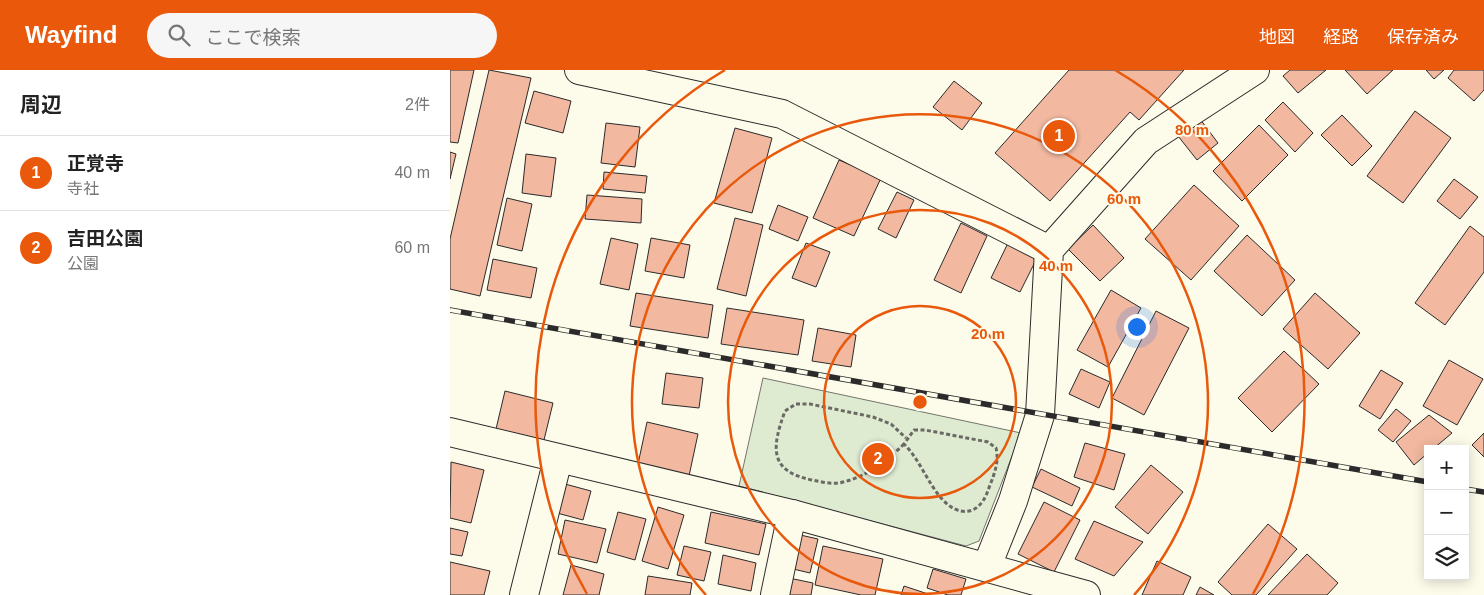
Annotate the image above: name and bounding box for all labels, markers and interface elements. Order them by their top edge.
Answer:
search box [147,13,497,58]
text: Wayfind [25,21,117,48]
icon: search [165,21,193,49]
text: ここで検索 [205,27,300,48]
text: 地図 [1259,27,1295,47]
text: 経路 [1323,27,1359,47]
text: 保存済み [1387,27,1459,47]
text: 周辺 [20,93,62,116]
text: 2件 [405,96,430,113]
pin: 1 [1043,117,1075,155]
text: 80 m [1175,121,1209,138]
text: 正覚寺 [67,153,124,174]
text: 1 [32,164,40,181]
text: 40 m [394,164,430,181]
text: 寺社 [67,180,99,197]
text: 60 m [1107,190,1141,207]
text: 吉田公園 [67,228,143,249]
text: 2 [32,239,40,256]
text: 60 m [394,239,430,256]
text: 公園 [67,255,99,272]
text: 40 m [1039,257,1073,274]
your location [1124,314,1150,340]
text: 20 m [971,325,1005,342]
centre of rings [911,393,929,411]
pin: 2 [862,440,894,478]
map controls [1424,445,1469,580]
button: + [1424,445,1469,490]
button: − [1424,490,1469,535]
button: layers [1424,535,1469,580]

